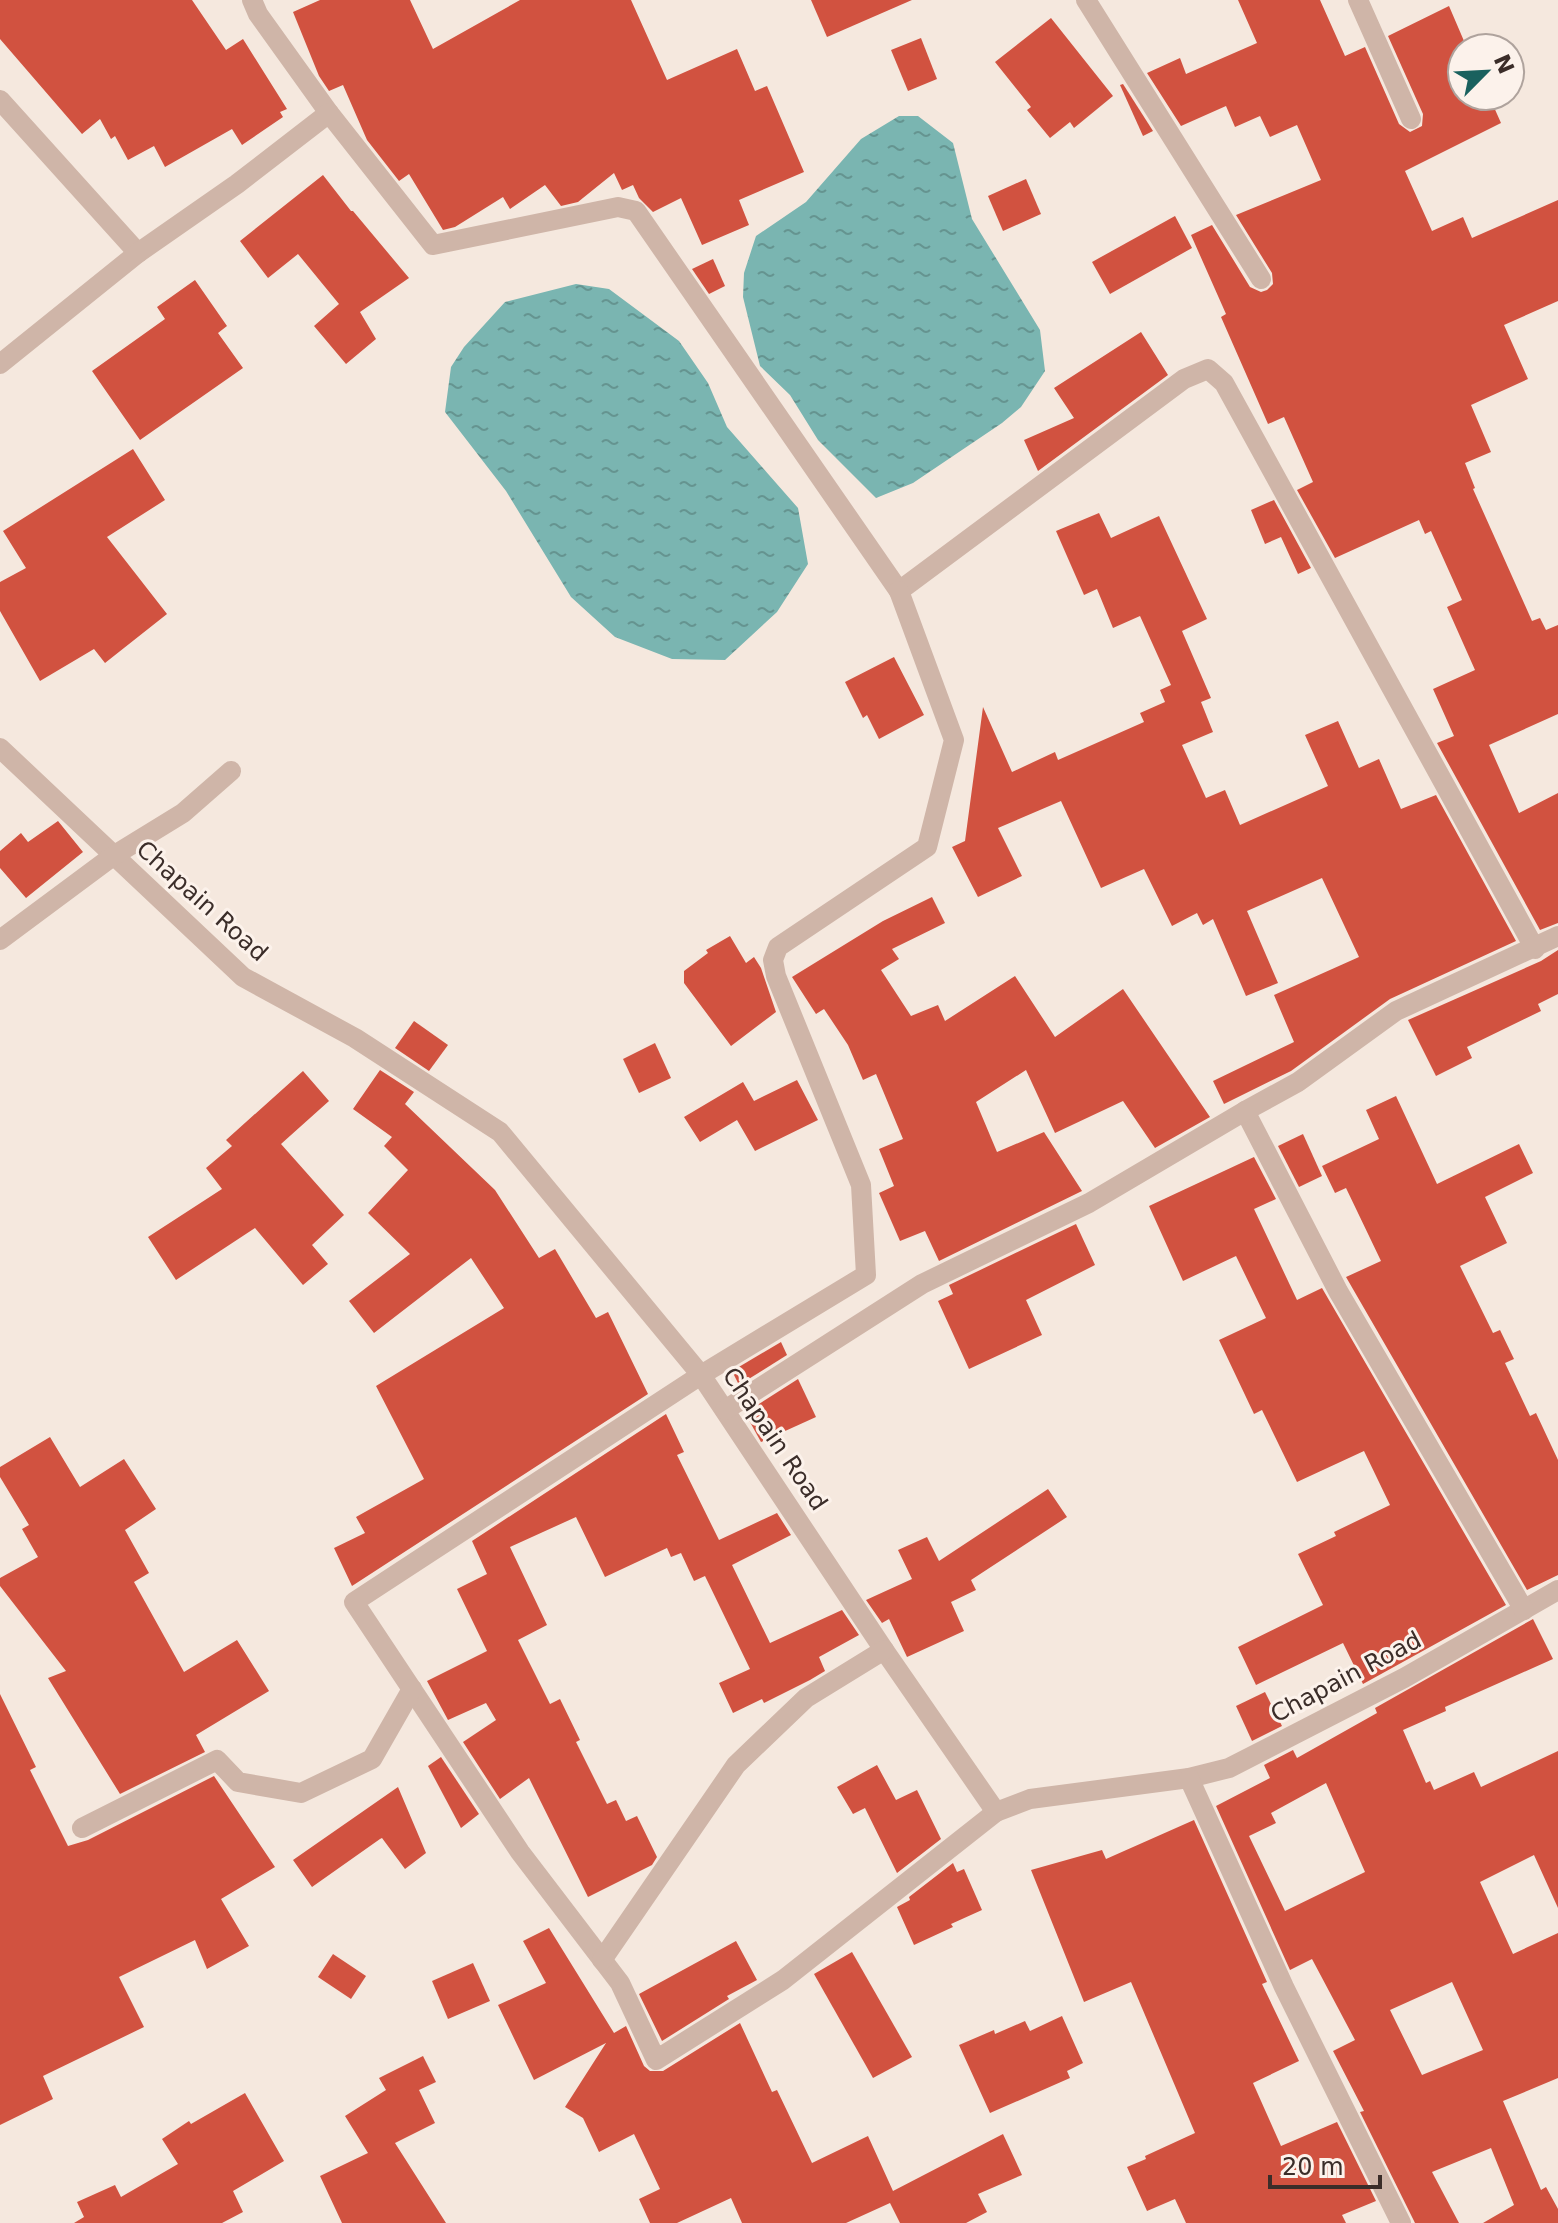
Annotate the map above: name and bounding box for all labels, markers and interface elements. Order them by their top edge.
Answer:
north arrow [1446,32,1526,112]
text: N [1489,51,1519,78]
street label: Chapain Road [131,835,273,967]
street label: Chapain Road [717,1362,833,1516]
street label: Chapain Road [1266,1626,1426,1728]
scale bar [1270,2139,1380,2189]
text: 20 m [1282,2153,1344,2181]

